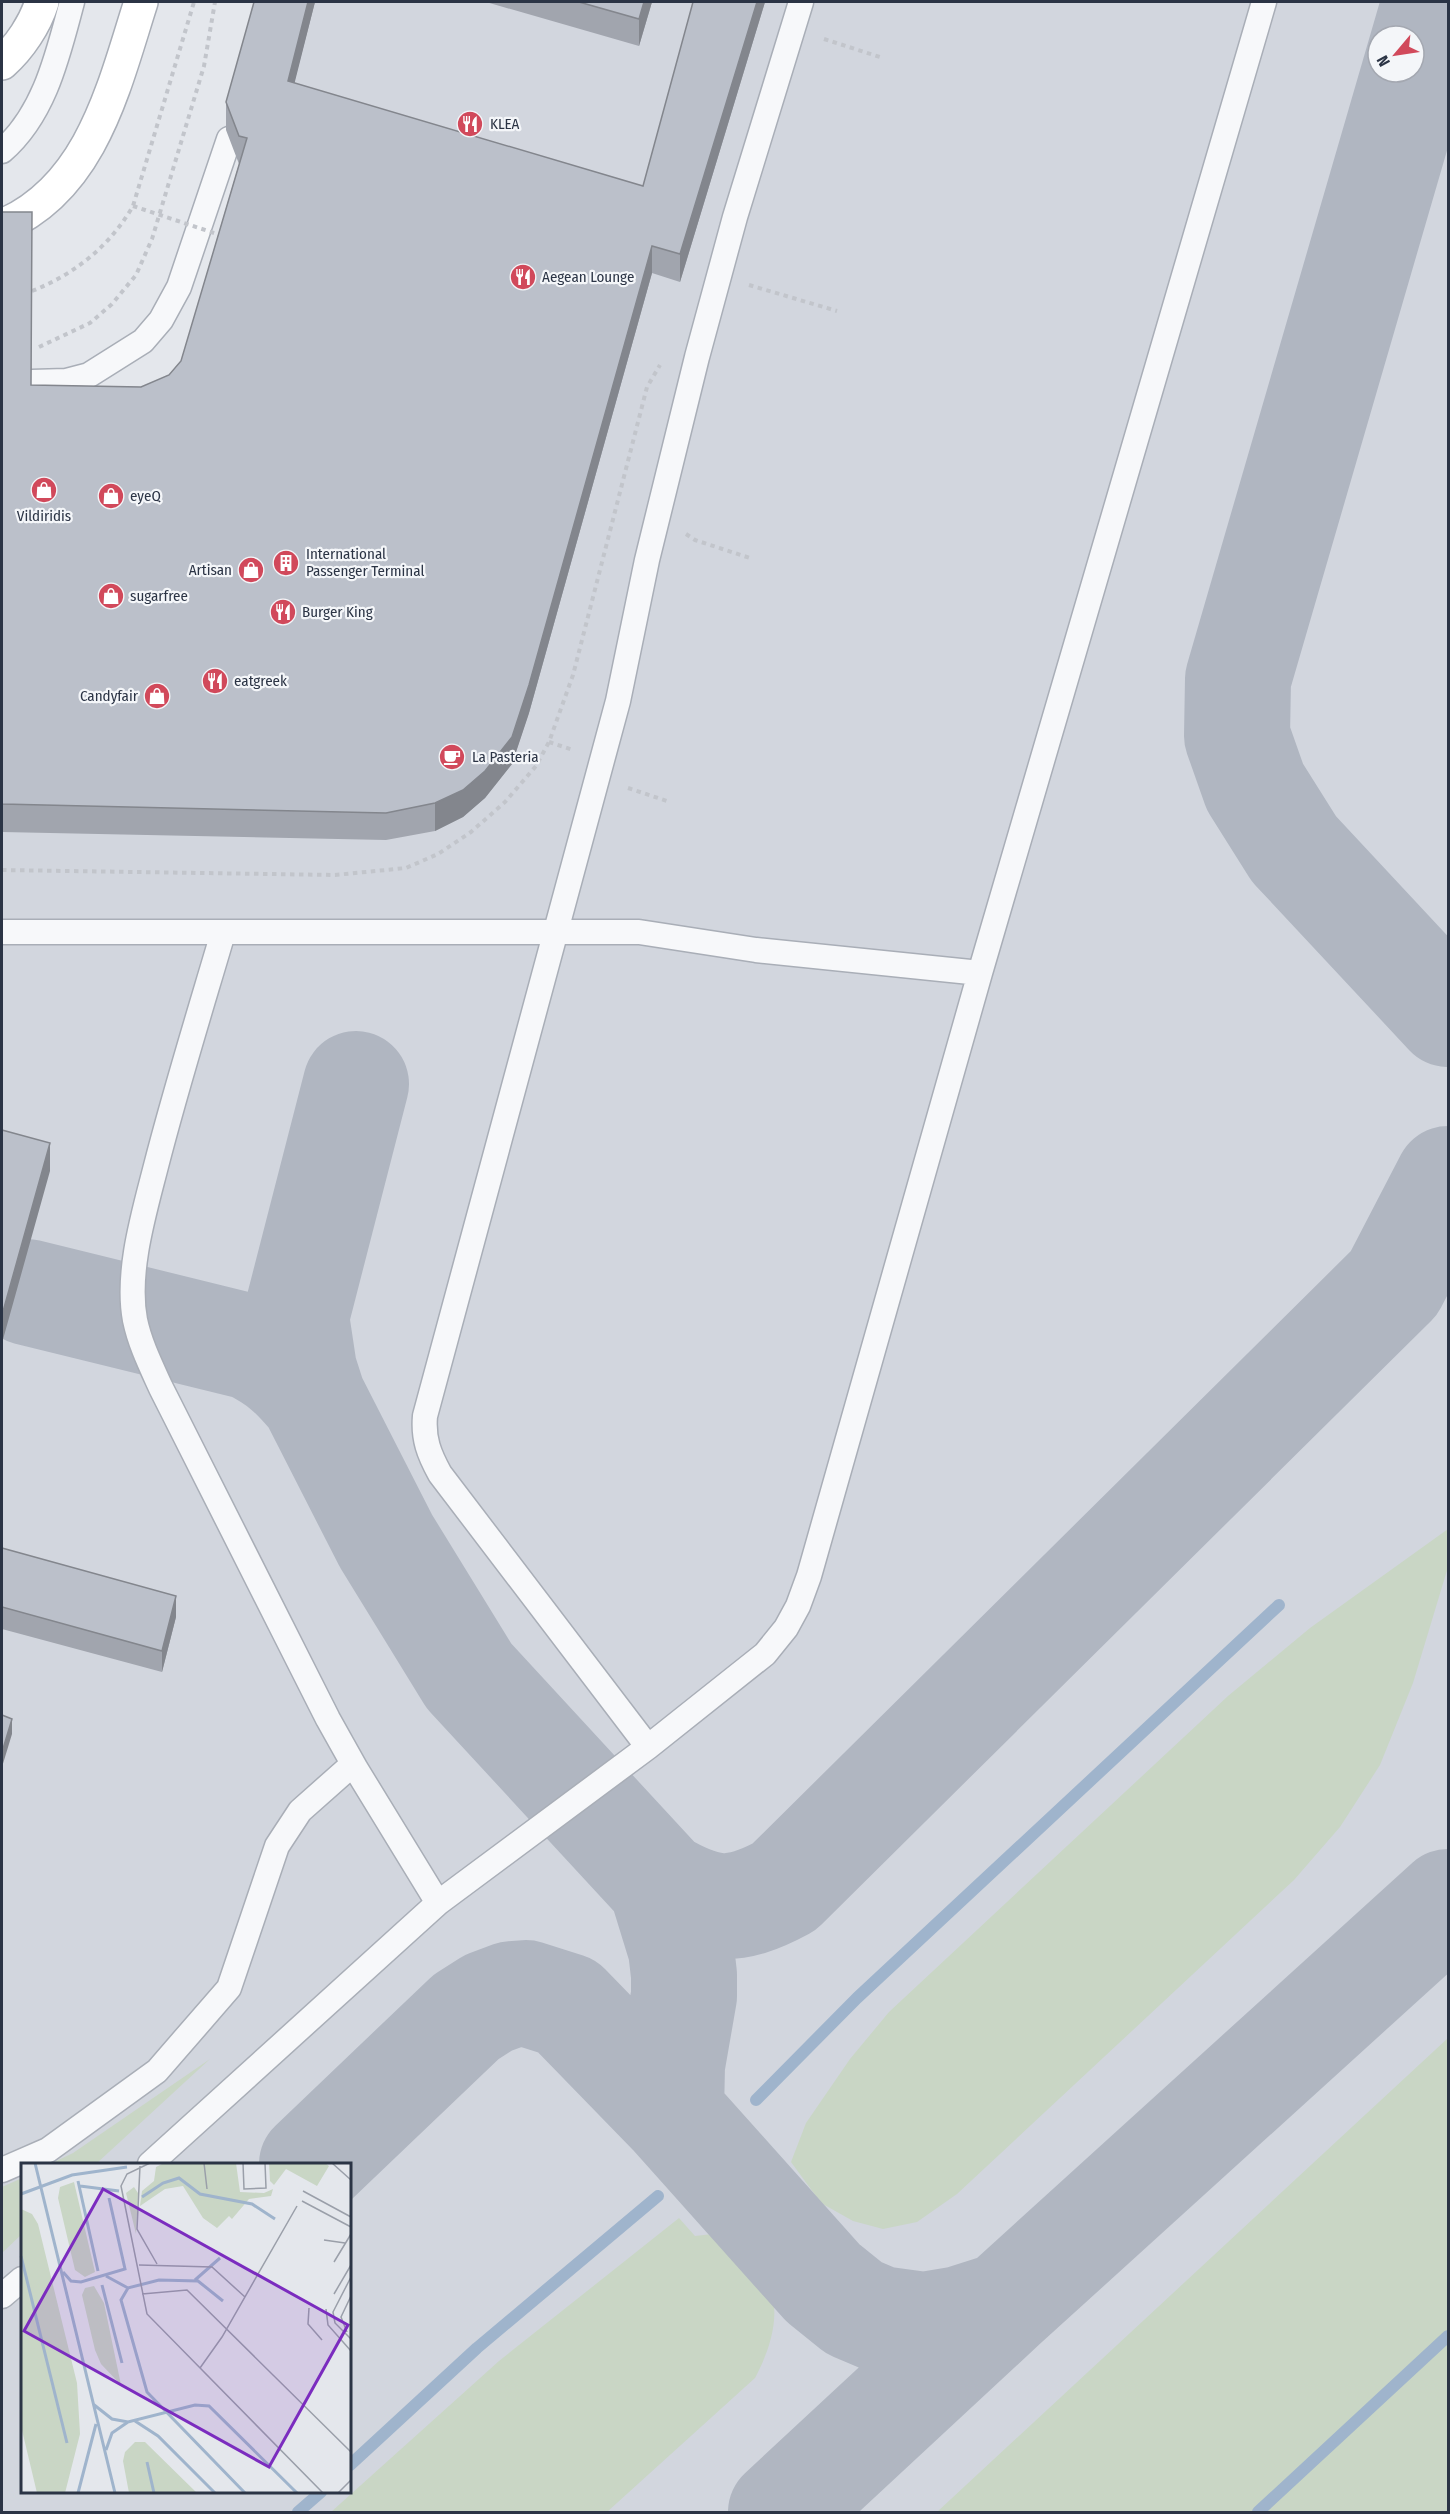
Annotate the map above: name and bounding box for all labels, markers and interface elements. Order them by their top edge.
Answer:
north arrow [1366,24,1426,84]
text: N [1373,52,1394,70]
restaurant icon: KLEA [455,109,485,139]
place label: KLEA [490,115,520,133]
restaurant icon: Aegean Lounge [508,262,538,292]
place label: Aegean Lounge [542,268,634,286]
shop icon: Vildiridis [29,475,59,505]
shop icon: eyeQ [96,481,126,511]
place label: eyeQ [130,487,161,505]
place label: Vildiridis [17,507,71,525]
place label: International Passenger Terminal [306,545,424,580]
building icon: International Passenger Terminal [271,548,301,578]
shop icon: Artisan [236,555,266,585]
place label: Artisan [189,561,232,579]
shop icon: sugarfree [96,581,126,611]
place label: sugarfree [130,587,188,605]
restaurant icon: Burger King [268,597,298,627]
place label: Burger King [302,603,373,621]
restaurant icon: eatgreek [200,666,230,696]
place label: eatgreek [234,672,287,690]
shop icon: Candyfair [142,681,172,711]
place label: Candyfair [80,687,139,705]
cafe icon: La Pasteria [437,742,467,772]
place label: La Pasteria [472,748,539,766]
inset map [21,2163,351,2493]

